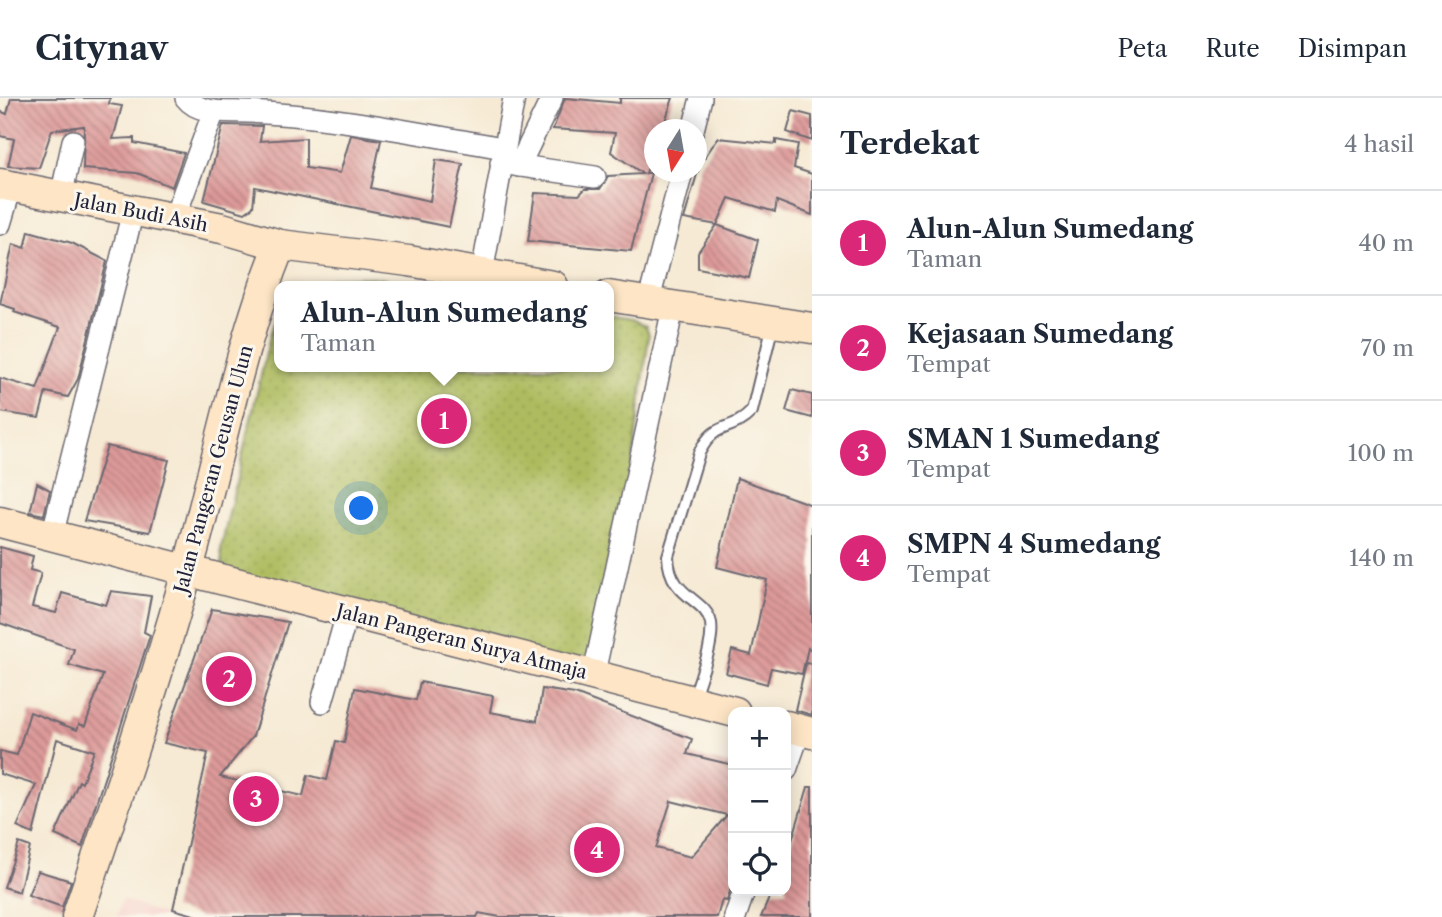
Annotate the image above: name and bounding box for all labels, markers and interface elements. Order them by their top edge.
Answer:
text: Citynav [35,28,168,69]
text: Peta [1118,34,1167,63]
text: Rute [1205,34,1260,63]
text: Disimpan [1298,34,1407,63]
north arrow [644,119,707,182]
text: Terdekat [840,125,980,162]
text: 4 hasil [1344,130,1414,158]
street label: Jalan Budi Asih [69,188,210,237]
text: Alun-Alun Sumedang [907,213,1194,245]
text: 1 [858,229,868,257]
text: 40 m [1359,229,1414,257]
text: Taman [907,245,982,273]
popup [274,281,614,372]
text: Alun-Alun Sumedang [301,297,587,329]
text: Kejasaan Sumedang [907,318,1173,350]
text: Taman [301,329,376,357]
text: 2 [856,334,870,362]
text: 70 m [1361,334,1414,362]
street label: Jalan Pangeran Geusan Ulun [169,343,258,598]
text: Tempat [907,350,991,378]
pin: 1 [421,395,467,447]
text: SMAN 1 Sumedang [907,423,1159,455]
text: 3 [857,439,870,467]
text: 100 m [1348,439,1414,467]
text: Tempat [907,455,991,483]
your location [344,491,378,525]
text: SMPN 4 Sumedang [907,528,1161,560]
text: 4 [856,544,870,572]
text: 140 m [1349,544,1414,572]
text: Tempat [907,560,991,588]
street label: Jalan Pangeran Surya Atmaja [331,598,590,684]
pin: 2 [206,653,252,705]
map controls [728,707,791,896]
button: + [728,707,791,770]
button: − [728,770,791,833]
pin: 3 [233,773,279,825]
pin: 4 [574,824,620,876]
button: locate [728,833,791,896]

